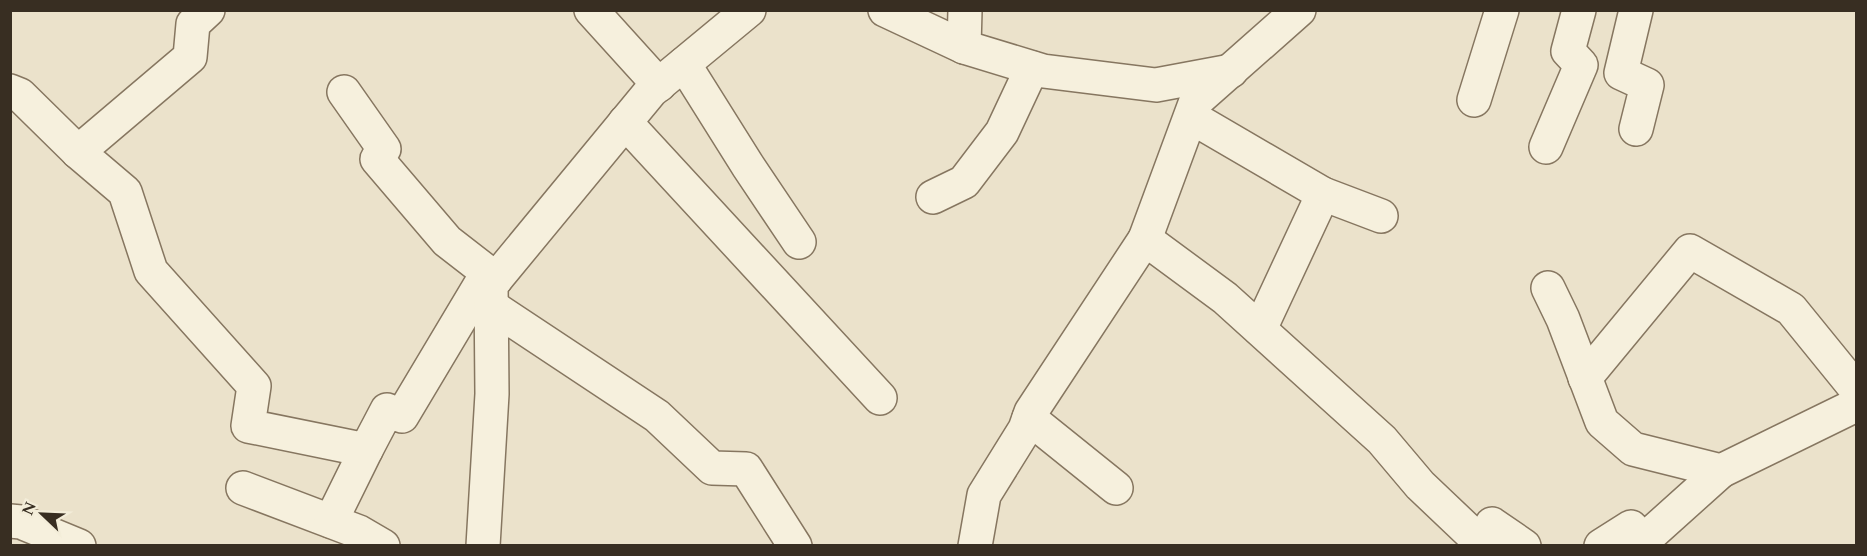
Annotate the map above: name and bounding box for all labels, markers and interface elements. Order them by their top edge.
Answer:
north arrow [12,484,72,544]
text: N [16,498,43,519]

